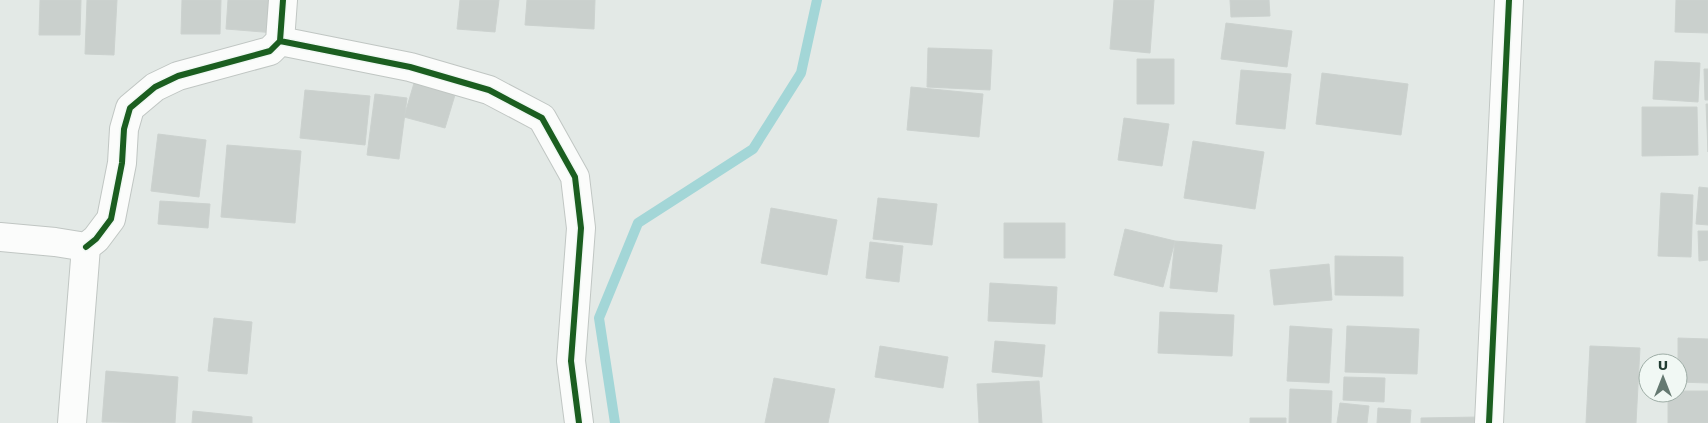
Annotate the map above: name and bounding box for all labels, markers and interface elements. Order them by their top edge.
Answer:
north arrow [1638,353,1688,403]
text: U [1658,357,1668,373]

